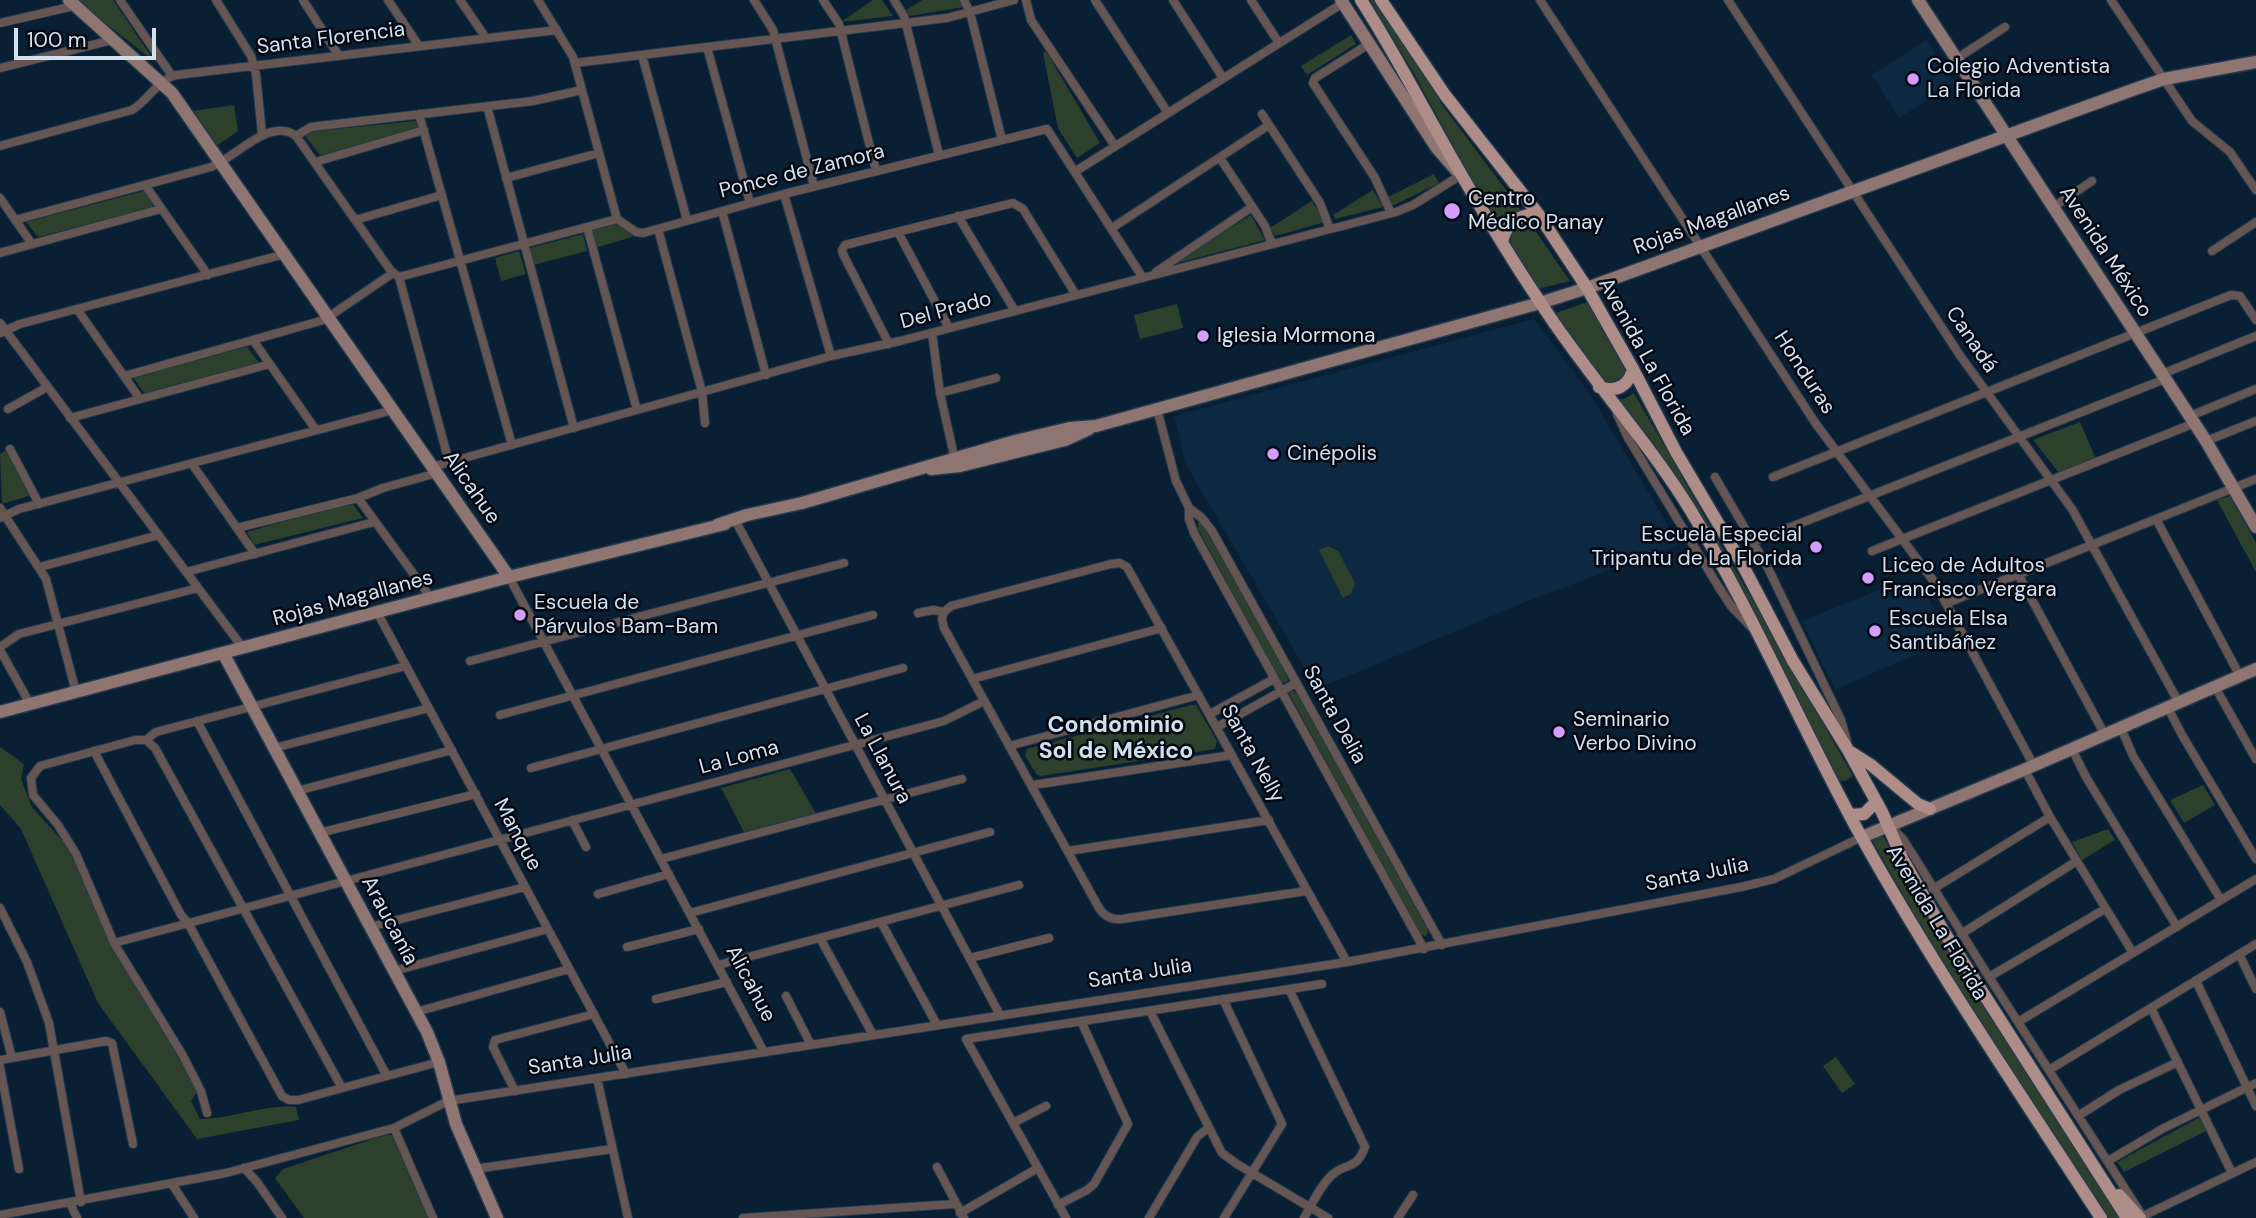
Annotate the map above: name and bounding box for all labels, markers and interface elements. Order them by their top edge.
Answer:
scale bar [18,14,159,58]
street label: Santa Florencia [255,17,407,61]
text: 100 m [27,26,87,54]
place label: Colegio Adventista La Florida [1927,54,2110,104]
marker: Colegio Adventista La Florida [1905,71,1921,87]
street label: Ponce de Zamora [717,139,887,205]
street label: Rojas Magallanes [1630,181,1794,261]
street label: Avenida México [2053,182,2157,322]
place label: Centro Médico Panay [1468,186,1604,236]
marker: Centro Médico Panay [1442,201,1462,221]
street label: Avenida La Florida [1592,274,1700,440]
street label: Del Prado [898,287,994,335]
street label: Canadá [1940,302,2002,378]
place label: Iglesia Mormona [1217,323,1375,349]
street label: Honduras [1768,327,1840,419]
marker: Iglesia Mormona [1195,328,1211,344]
place label: Cinépolis [1287,441,1377,467]
marker: Cinépolis [1265,446,1281,462]
street label: Alicahue [437,447,505,529]
place label: Escuela Especial Tripantu de La Florida [1592,522,1802,572]
marker: Escuela Especial Tripantu de La Florida [1808,539,1824,555]
place label: Liceo de Adultos Francisco Vergara [1882,553,2057,603]
street label: Rojas Magallanes [270,566,436,632]
marker: Liceo de Adultos Francisco Vergara [1860,570,1876,586]
place label: Escuela de Párvulos Bam-Bam [534,590,718,640]
place label: Escuela Elsa Santibáñez [1889,606,2008,656]
marker: Escuela de Párvulos Bam-Bam [512,607,528,623]
marker: Escuela Elsa Santibáñez [1867,623,1883,639]
street label: Santa Delia [1297,661,1371,769]
street label: Santa Nelly [1215,700,1289,808]
place label: Seminario Verbo Divino [1573,707,1697,757]
street label: La Llanura [848,710,916,808]
district label: Condominio Sol de México [1039,712,1193,766]
marker: Seminario Verbo Divino [1551,724,1567,740]
street label: La Loma [696,735,782,781]
street label: Manque [488,795,546,875]
street label: Avenida La Florida [1880,841,1992,1005]
street label: Santa Julia [1643,853,1751,897]
street label: Araucanía [355,872,423,970]
street label: Alicahue [719,941,781,1027]
street label: Santa Julia [1086,953,1194,995]
street label: Santa Julia [526,1040,634,1082]

